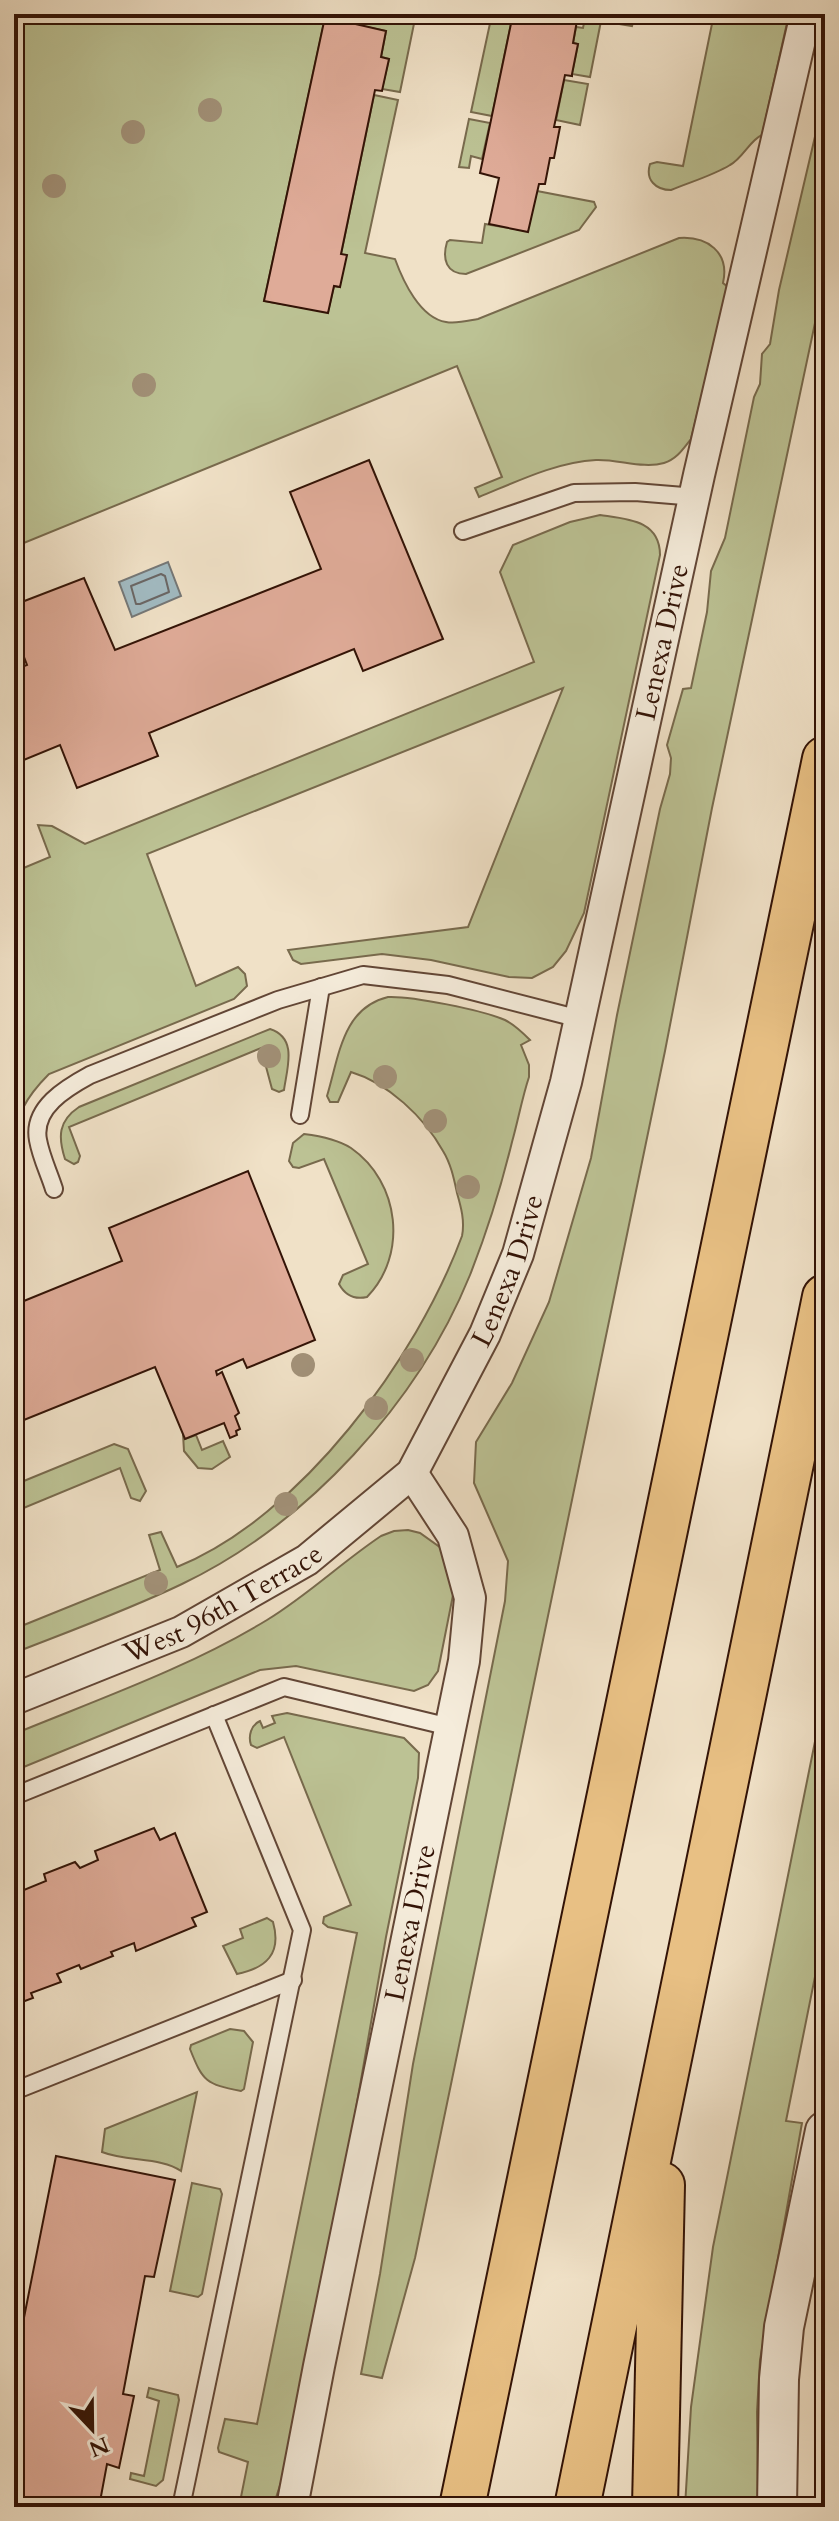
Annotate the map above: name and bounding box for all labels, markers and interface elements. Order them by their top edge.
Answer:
street label: Lenexa Drive [627,560,698,724]
street label: Lenexa Drive [462,1190,553,1354]
street label: West 96th Terrace [117,1535,331,1673]
street label: Lenexa Drive [375,1841,445,2005]
north arrow [52,2389,132,2469]
text: N [85,2429,114,2464]

